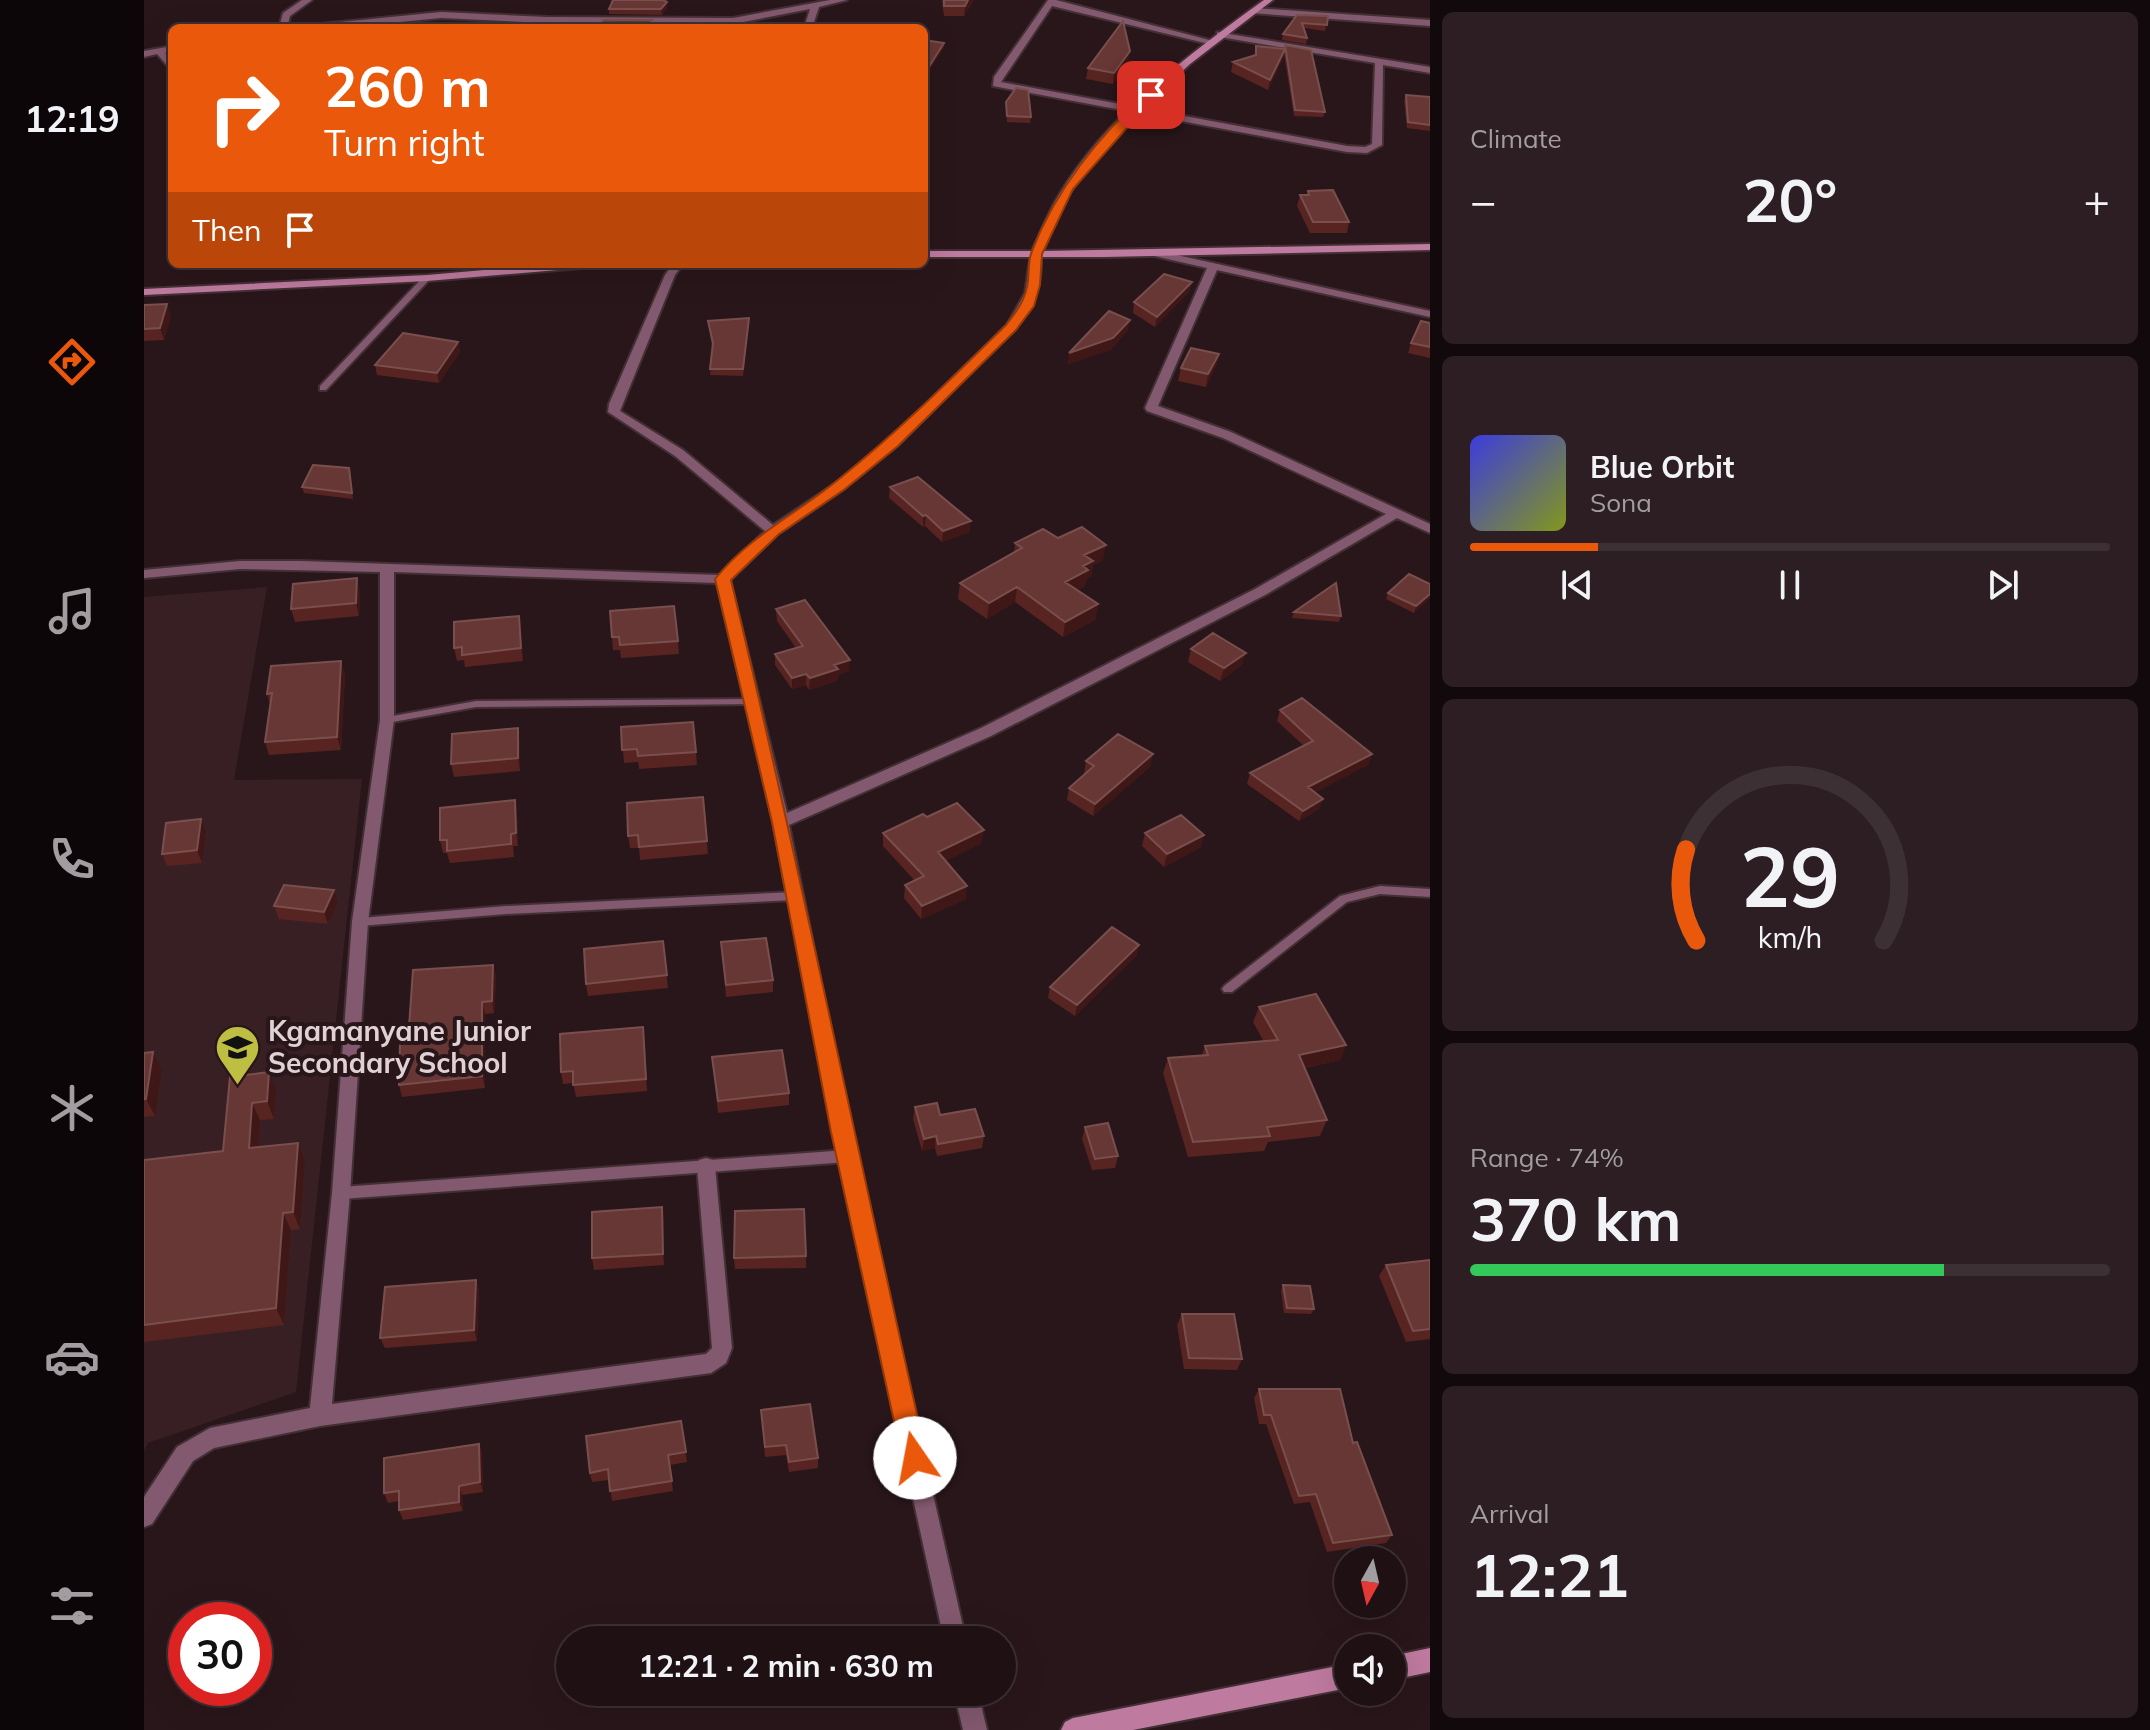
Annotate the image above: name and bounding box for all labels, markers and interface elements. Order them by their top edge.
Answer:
text: 260 m [324,51,491,121]
icon: right [192,56,296,160]
pin [1117,61,1185,129]
icon: arrive [1129,73,1173,117]
text: 12:19 [24,96,120,141]
text: Turn right [324,120,485,165]
text: Climate [1470,122,1562,155]
text: 20° [1743,162,1837,237]
text: − [1470,173,1496,228]
text: + [2084,173,2110,228]
icon: arrive [278,208,322,252]
text: Then [192,211,262,249]
icon: directions [44,334,100,390]
text: Blue Orbit [1590,448,1734,486]
text: Sona [1590,486,1652,519]
icon: previous [1555,563,1599,607]
icon: pause [1768,563,1812,607]
icon: next [1981,563,2025,607]
icon: music [44,583,100,639]
text: 29 [1740,823,1840,928]
icon: phone [44,831,100,887]
text: km/h [1758,919,1822,955]
place label: Kgamanyane Junior Secondary School [268,1013,531,1080]
school or university icon: Kgamanyane Junior Secondary School [213,1023,261,1086]
icon: climate [44,1080,100,1136]
text: Range · 74% [1470,1141,1624,1174]
text: 370 km [1470,1181,1682,1256]
icon: car [44,1329,100,1385]
position arrow [873,1416,957,1500]
text: Arrival [1470,1497,1550,1530]
text: 12:21 [1470,1537,1629,1612]
north arrow [1334,1546,1406,1618]
map controls [1334,1546,1406,1706]
icon: filters [44,1578,100,1634]
speed limit sign: 30 [168,1602,272,1706]
button: sound [1334,1634,1406,1706]
text: 12:21 · 2 min · 630 m [638,1647,934,1685]

